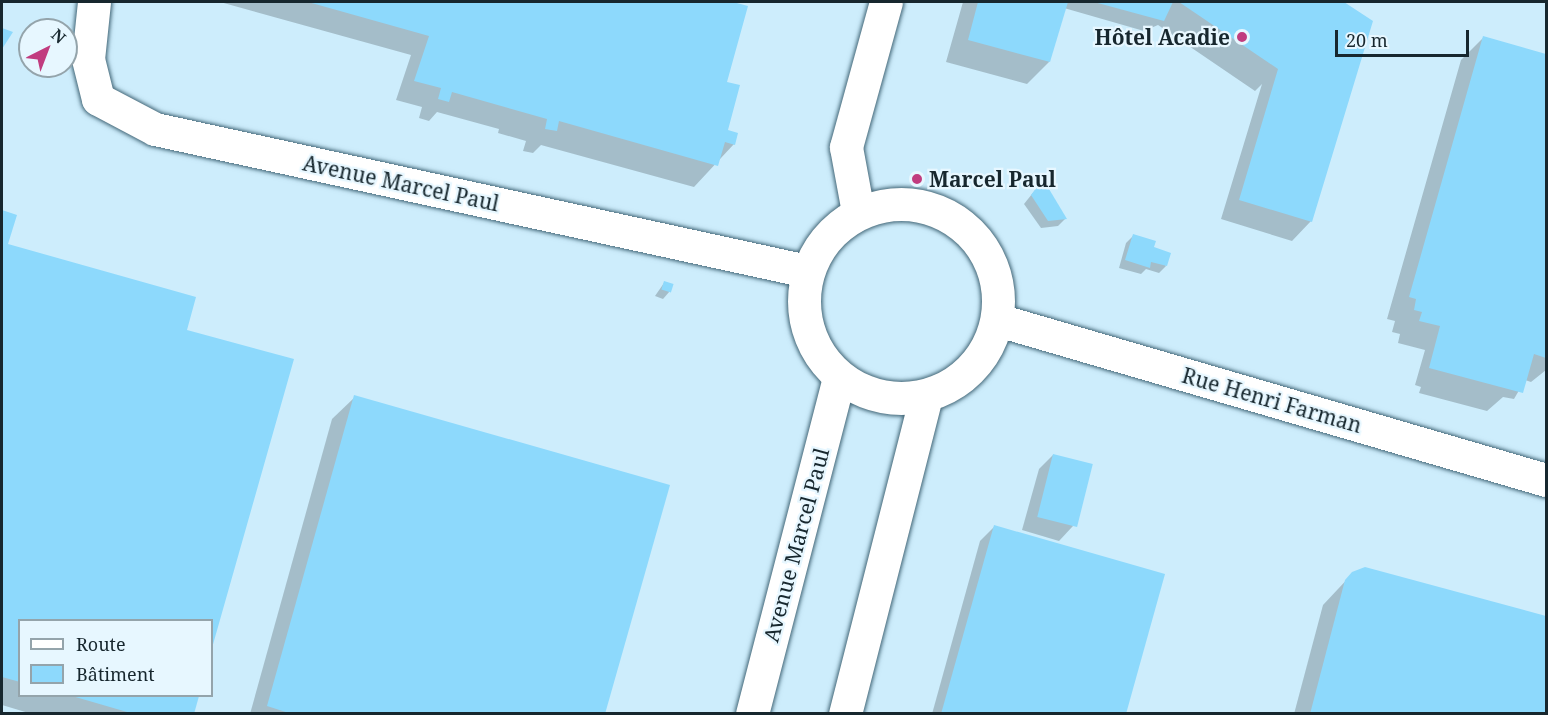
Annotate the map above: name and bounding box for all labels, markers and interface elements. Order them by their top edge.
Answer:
north arrow [18,18,78,78]
scale bar [1338,18,1472,56]
text: N [47,24,71,48]
place label: Hôtel Acadie [1094,24,1230,50]
text: 20 m [1346,28,1388,52]
marker: Hôtel Acadie [1235,30,1249,44]
street label: Avenue Marcel Paul [301,150,501,216]
place label: Marcel Paul [929,166,1056,192]
marker: Marcel Paul [910,172,924,186]
street label: Rue Henri Farman [1179,362,1365,438]
street label: Avenue Marcel Paul [758,445,834,645]
legend [18,619,213,697]
text: Route [76,632,126,656]
text: Bâtiment [76,662,155,686]

